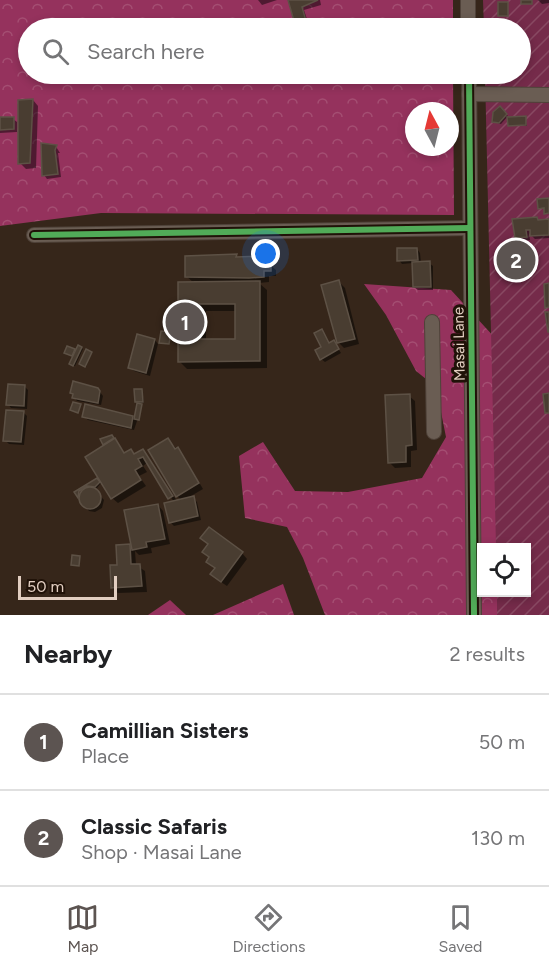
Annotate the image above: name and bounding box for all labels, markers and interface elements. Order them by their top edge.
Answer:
search box [18,18,531,84]
icon: search [39,35,72,68]
text: Search here [87,38,205,65]
north arrow [405,102,459,156]
pin: 2 [496,238,536,282]
your location [251,239,280,268]
pin: 1 [166,300,204,344]
street label: Masai Lane [449,307,469,381]
map controls [477,543,531,597]
button: locate [477,543,531,597]
scale bar [18,573,117,600]
text: 50 m [27,577,64,596]
text: Nearby [24,638,112,670]
text: 2 results [449,642,525,666]
text: Camillian Sisters [81,717,248,744]
text: 1 [39,730,48,754]
text: 50 m [479,730,525,754]
text: Place [81,744,129,768]
text: Classic Safaris [81,813,227,840]
text: 2 [38,826,49,850]
text: 130 m [471,826,525,850]
text: Shop · Masai Lane [81,840,242,864]
tab: Map [66,901,99,956]
tab: Directions [232,901,305,956]
tab: Saved [438,901,483,956]

